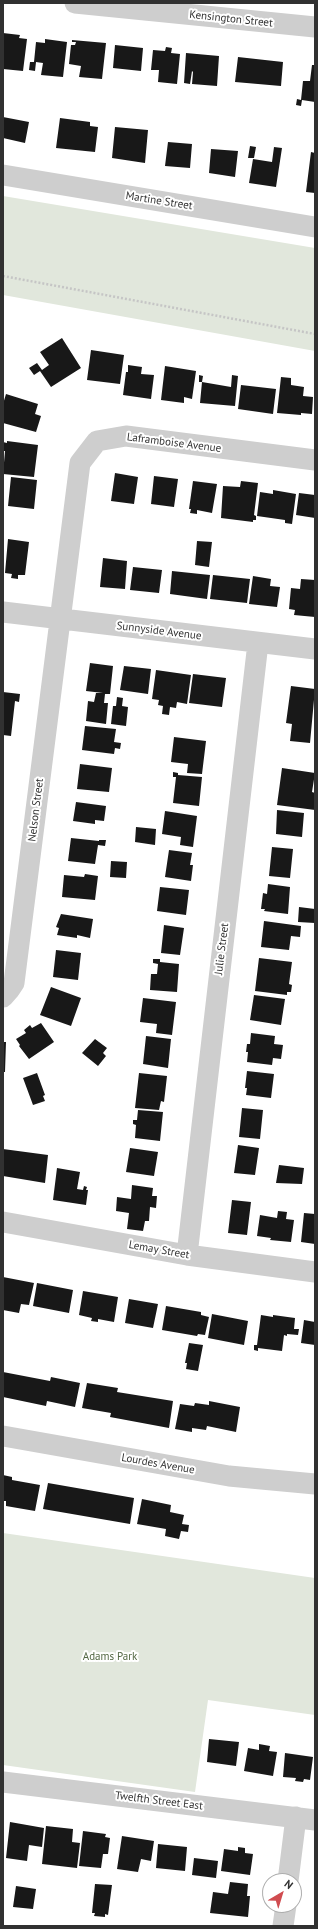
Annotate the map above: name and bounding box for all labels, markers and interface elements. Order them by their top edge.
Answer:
street label: Kensington Street [189,8,273,30]
street label: Martine Street [125,189,193,213]
street label: Laframboise Avenue [126,431,222,455]
street label: Sunnyside Avenue [116,619,202,643]
street label: Nelson Street [26,778,46,842]
street label: Julie Street [212,922,232,976]
street label: Lemay Street [128,1238,190,1262]
street label: Lourdes Avenue [120,1451,196,1477]
park label: Adams Park [83,1650,137,1664]
street label: Twelfth Street East [114,1789,204,1813]
north arrow [262,1873,302,1913]
text: N [282,1877,296,1892]

